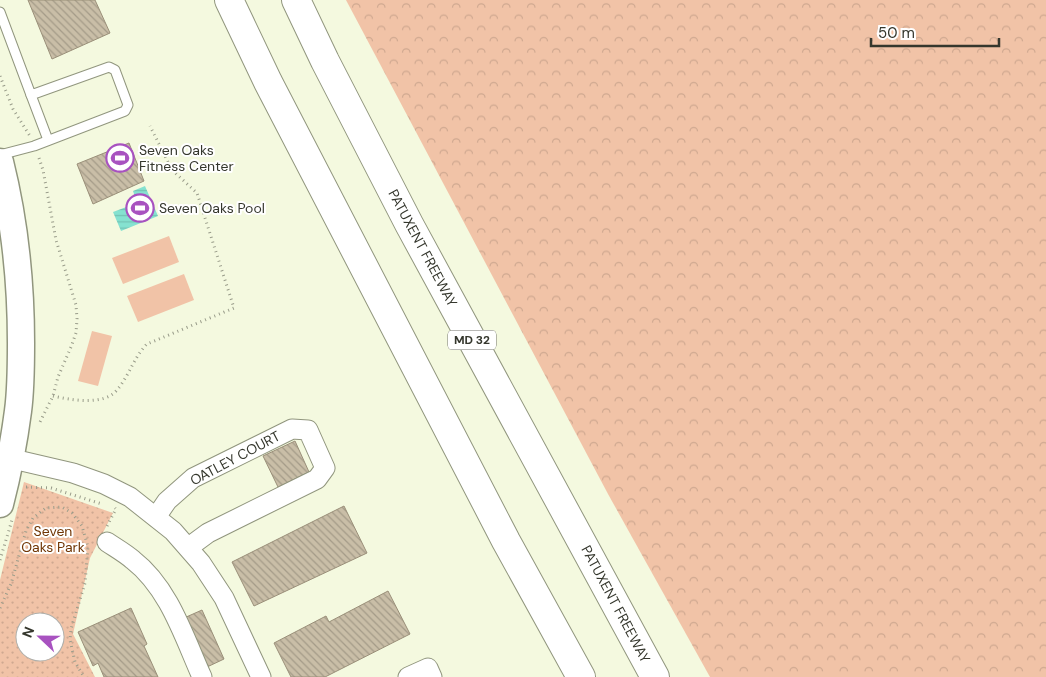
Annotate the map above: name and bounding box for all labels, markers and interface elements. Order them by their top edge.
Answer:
scale bar [871,15,998,47]
text: 50 m [878,23,915,43]
place label: Seven Oaks Fitness Center [139,141,234,175]
sports icon: Seven Oaks Fitness Center [105,143,135,173]
street label: PATUXENT FREEWAY [384,186,462,310]
sports icon: Seven Oaks Pool [125,193,155,223]
place label: Seven Oaks Pool [159,199,265,217]
road number: MD 32 [448,330,496,350]
street label: OATLEY COURT [187,427,283,489]
park label: Seven Oaks Park [21,522,85,556]
street label: PATUXENT FREEWAY [577,542,655,666]
north arrow [15,612,65,662]
text: N [18,624,38,640]

